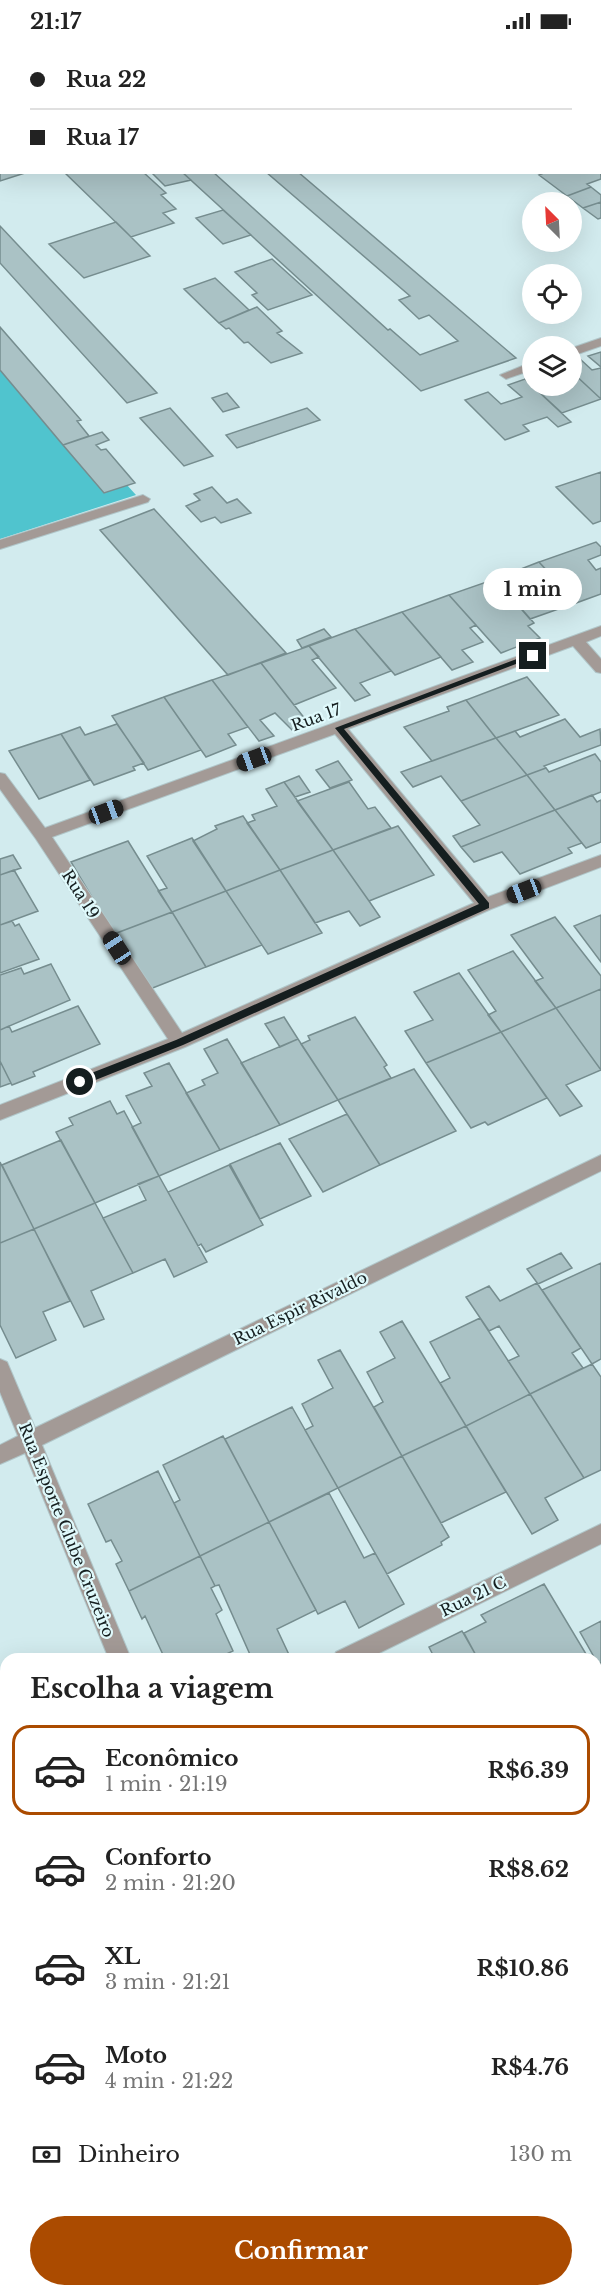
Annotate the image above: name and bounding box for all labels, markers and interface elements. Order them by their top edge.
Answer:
text: 21:17 [30,8,81,35]
text: Rua 22 [66,66,146,93]
text: Rua 17 [66,124,139,151]
north arrow [522,192,582,252]
map controls [522,192,582,396]
button: locate [522,264,582,324]
button: layers [522,336,582,396]
callout: 1 min [484,569,582,611]
text: 1 min [504,577,561,601]
route end [519,642,546,669]
street label: Rua 17 [288,698,345,735]
car [234,744,274,774]
car [86,797,126,827]
street label: Rua 19 [58,866,104,922]
car [504,876,544,906]
car [100,928,134,968]
route start [66,1068,93,1095]
street label: Rua Espir Rivaldo [230,1267,370,1349]
street label: Rua Esporte Clube Cruzeiro [15,1420,119,1640]
street label: Rua 21 C [437,1571,509,1621]
text: Escolha a viagem [30,1672,274,1705]
icon: car [33,1743,87,1797]
text: Econômico [105,1745,238,1772]
text: R$6.39 [488,1757,569,1784]
text: 1 min · 21:19 [105,1772,228,1796]
icon: car [33,1842,87,1896]
text: Conforto [105,1844,211,1871]
text: R$8.62 [488,1856,569,1883]
text: 2 min · 21:20 [105,1871,236,1895]
icon: car [33,1941,87,1995]
text: XL [105,1943,140,1970]
text: R$10.86 [477,1955,569,1982]
text: 3 min · 21:21 [105,1970,230,1994]
icon: car [33,2040,87,2094]
text: Moto [105,2042,167,2069]
text: R$4.76 [491,2054,569,2081]
text: 4 min · 21:22 [105,2069,233,2093]
icon: cash [30,2138,63,2171]
text: Dinheiro [78,2141,180,2168]
text: 130 m [509,2142,572,2166]
button: Confirmar [30,2216,572,2285]

